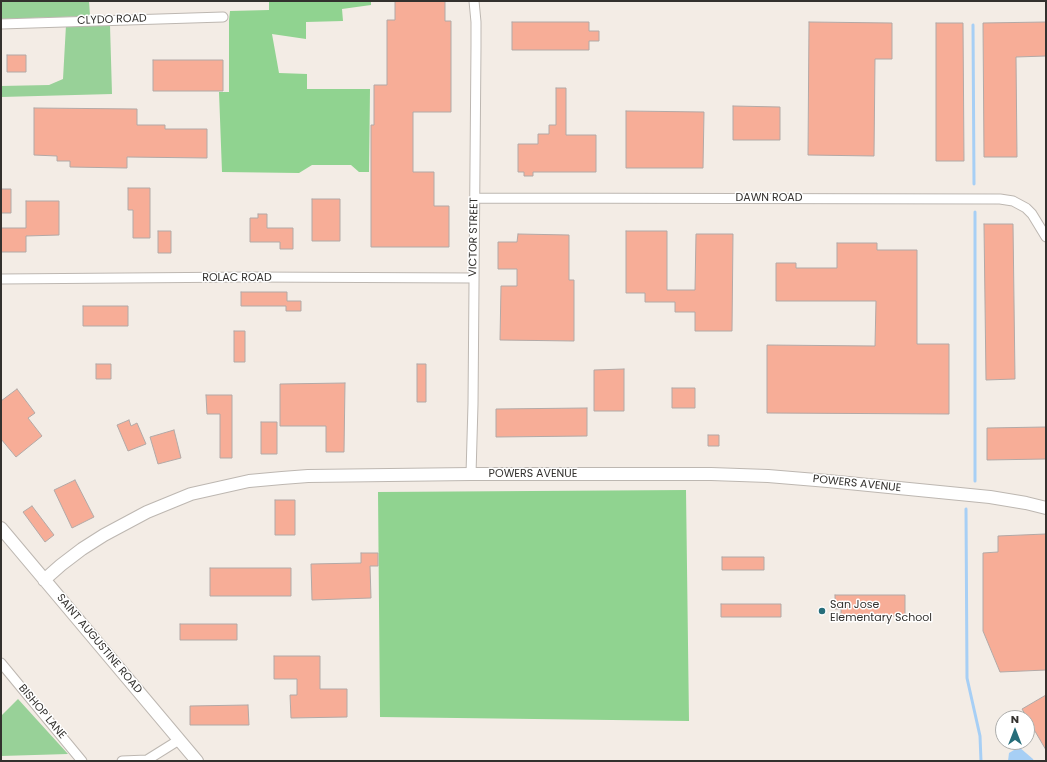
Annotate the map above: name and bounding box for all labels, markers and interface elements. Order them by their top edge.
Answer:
street label: CLYDO ROAD [77,12,147,28]
street label: DAWN ROAD [735,191,803,205]
street label: VICTOR STREET [467,197,481,277]
street label: ROLAC ROAD [202,271,272,285]
street label: POWERS AVENUE [489,467,577,481]
street label: POWERS AVENUE [812,473,902,495]
street label: SAINT AUGUSTINE ROAD [53,592,145,696]
place label: San Jose Elementary School [830,598,932,624]
marker: San Jose Elementary School [817,606,827,616]
street label: BISHOP LANE [15,682,69,742]
north arrow [995,710,1035,750]
text: N [1011,711,1019,727]

